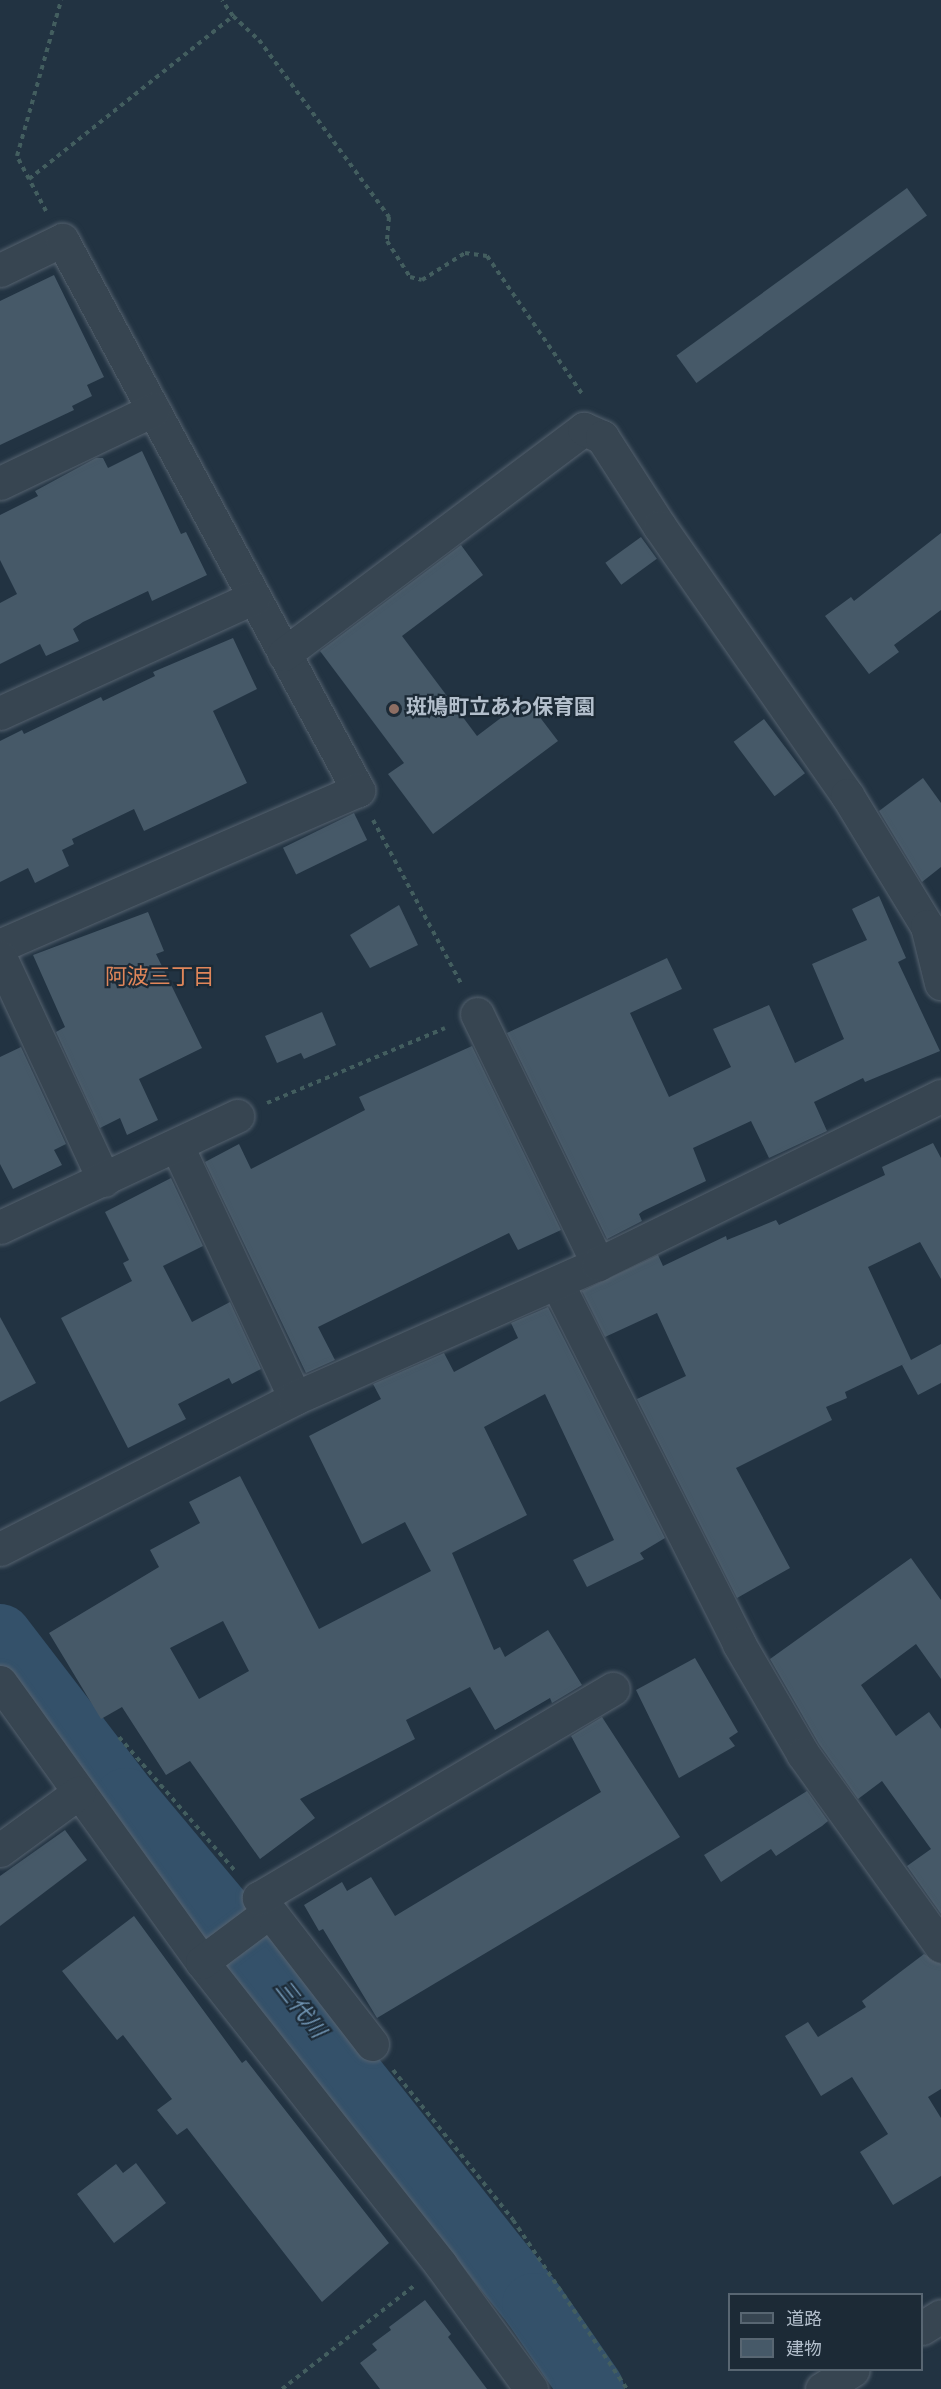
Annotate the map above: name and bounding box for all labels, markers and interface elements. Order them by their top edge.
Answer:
place label: 斑鳩町立あわ保育園 [406,696,595,722]
marker: 斑鳩町立あわ保育園 [387,702,401,716]
district label: 阿波三丁目 [105,966,215,992]
water label: 三代川 [268,1976,330,2044]
legend [728,2293,923,2371]
text: 道路 [786,2309,822,2332]
text: 建物 [786,2339,822,2362]

